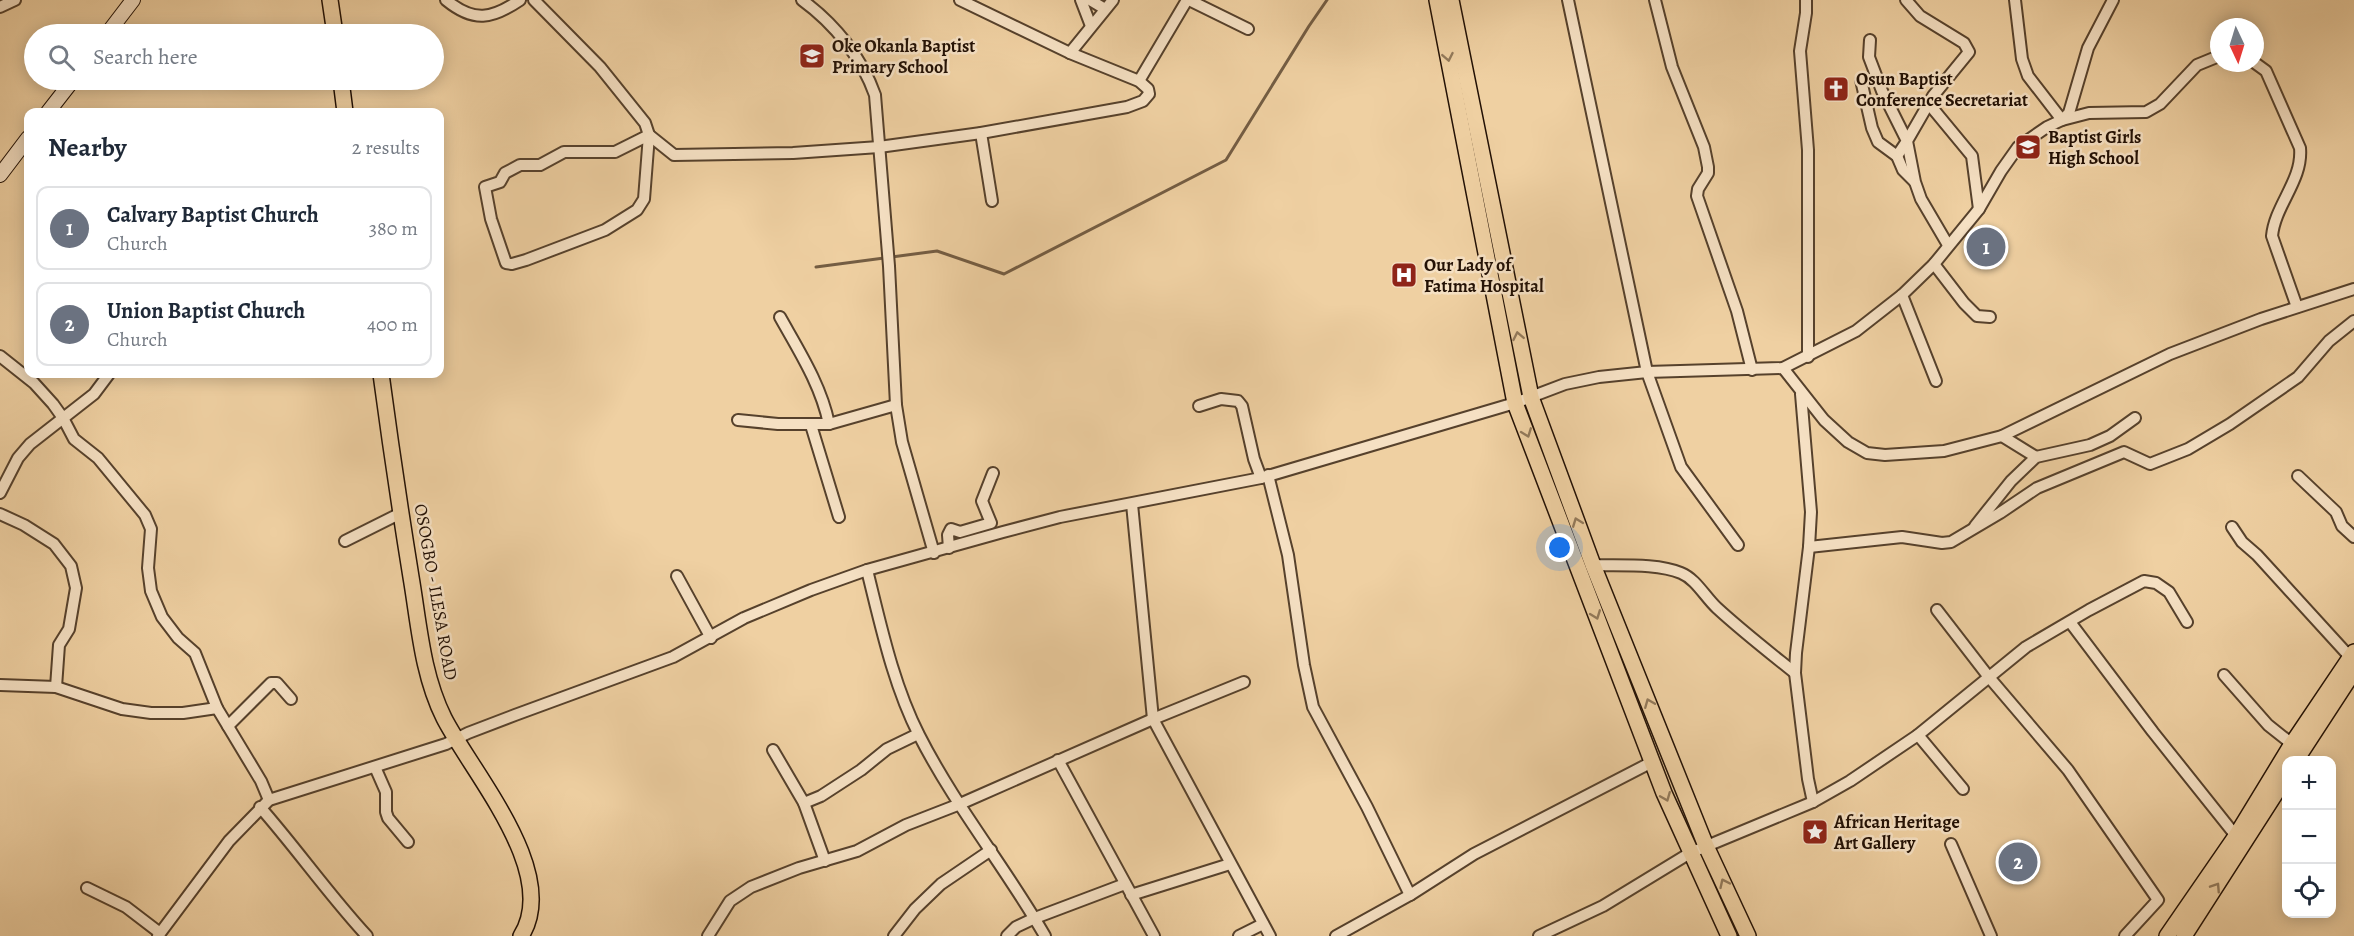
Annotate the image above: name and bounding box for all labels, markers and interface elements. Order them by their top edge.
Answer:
north arrow [2210,18,2264,72]
search box [24,24,444,90]
place label: Oke Okanla Baptist Primary School [832,34,975,79]
icon: search [45,41,78,74]
school or university icon: Oke Okanla Baptist Primary School [797,41,827,71]
text: Search here [93,42,198,72]
one-way arrow [1441,52,1454,62]
place label: Osun Baptist Conference Secretariat [1856,67,2028,112]
church icon: Osun Baptist Conference Secretariat [1821,74,1851,104]
place label: Baptist Girls High School [2048,125,2141,170]
text: Nearby [48,130,127,165]
school or university icon: Baptist Girls High School [2013,132,2043,162]
text: 2 results [352,134,420,161]
text: Calvary Baptist Church [107,200,319,230]
text: 1 [66,215,73,242]
text: 380 m [369,215,418,242]
pin: 1 [1966,224,2006,270]
text: Church [107,230,168,257]
place label: Our Lady of Fatima Hospital [1424,253,1544,298]
hospital icon: Our Lady of Fatima Hospital [1389,260,1419,290]
text: Union Baptist Church [107,296,305,326]
text: 2 [65,311,74,338]
text: 400 m [367,311,418,338]
text: Church [107,326,168,353]
one-way arrow [1512,332,1525,342]
one-way arrow [1520,427,1532,438]
street label: OSOGBO - ILESA ROAD [409,502,463,682]
one-way arrow [1571,517,1584,528]
your location [1545,533,1574,562]
one-way arrow [1589,609,1602,620]
one-way arrow [1644,698,1656,709]
map controls [2282,756,2336,918]
button: + [2282,756,2336,810]
one-way arrow [1659,791,1671,802]
place label: African Heritage Art Gallery [1833,810,1960,855]
button: − [2282,810,2336,864]
place icon: African Heritage Art Gallery [1800,817,1830,847]
pin: 2 [1998,840,2038,884]
button: locate [2282,864,2336,918]
one-way arrow [1719,879,1731,890]
one-way arrow [2209,883,2221,893]

